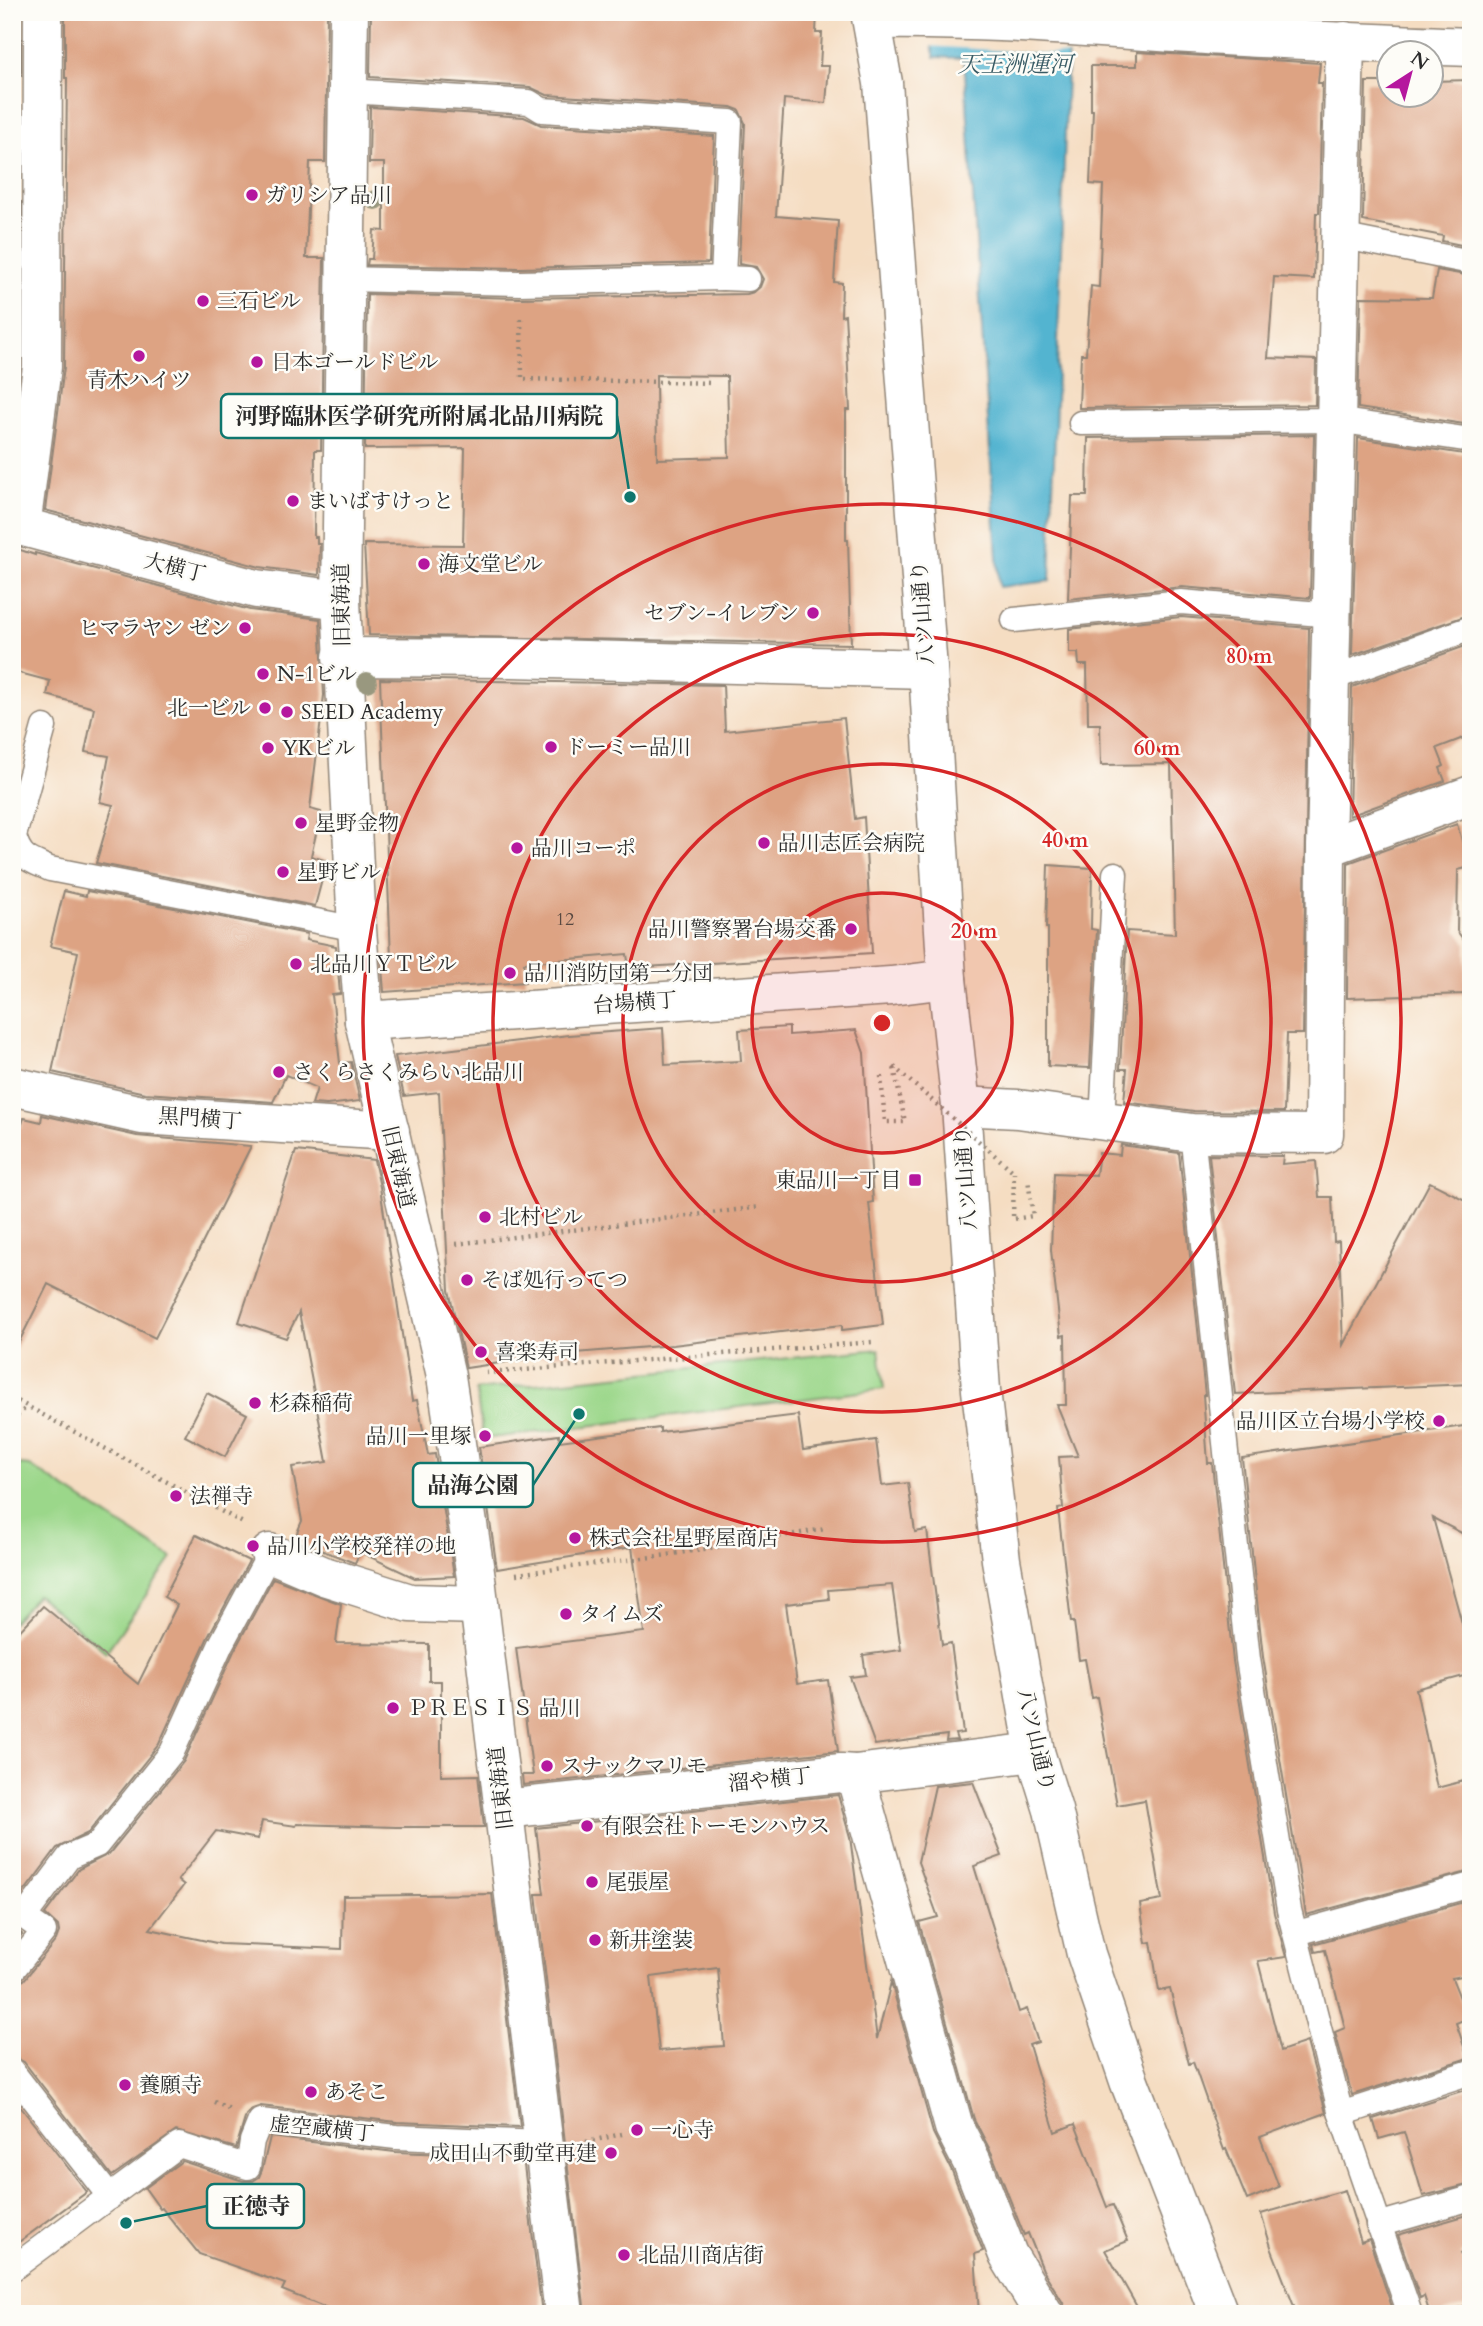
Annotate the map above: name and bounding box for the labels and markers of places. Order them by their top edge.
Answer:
place label: ガリシア品川 [266,181,392,210]
marker: ガリシア品川 [244,187,260,203]
place label: 三石ビル [217,287,301,316]
marker: 三石ビル [195,293,211,309]
marker: 青木ハイツ [131,348,147,364]
place label: 日本ゴールドビル [271,348,439,377]
marker: 日本ゴールドビル [249,354,265,370]
place label: 青木ハイツ [87,366,192,395]
callout: 河野臨牀医学研究所附属北品川病院 [221,394,617,438]
place label: まいばすけっと [307,487,454,516]
marker: まいばすけっと [285,493,301,509]
place label: 海文堂ビル [438,550,543,579]
marker: 海文堂ビル [416,556,432,572]
place label: セブン-イレブン [644,599,799,628]
marker: セブン-イレブン [805,605,821,621]
place label: ヒマラヤン ゼン [79,614,231,643]
marker: ヒマラヤン ゼン [237,620,253,636]
place label: N-1ビル [277,660,357,689]
marker: N-1ビル [255,666,271,682]
place label: 北一ビル [167,694,251,723]
place label: SEED Academy [301,698,443,727]
marker: 北一ビル [257,700,273,716]
marker: SEED Academy [279,704,295,720]
place label: ドーミー品川 [565,733,691,762]
place label: YKビル [282,734,355,763]
marker: ドーミー品川 [543,739,559,755]
marker: YKビル [260,740,276,756]
place label: 星野金物 [315,809,399,838]
marker: 星野金物 [293,815,309,831]
place label: 品川志匠会病院 [778,829,925,858]
place label: 品川コーポ [531,834,636,863]
marker: 品川志匠会病院 [756,835,772,851]
marker: 品川コーポ [509,840,525,856]
place label: 星野ビル [297,858,381,887]
marker: 星野ビル [275,864,291,880]
place label: 品川警察署台場交番 [648,915,837,944]
marker: 品川警察署台場交番 [843,921,859,937]
place label: 北品川ＹＴビル [310,950,457,979]
marker: 北品川ＹＴビル [288,956,304,972]
place label: 品川消防団第一分団 [524,959,713,988]
marker: 品川消防団第一分団 [502,965,518,981]
centre of rings [870,1011,894,1035]
place label: さくらさくみらい北品川 [293,1058,524,1087]
marker: さくらさくみらい北品川 [271,1064,287,1080]
place label: 東品川一丁目 [775,1166,901,1195]
marker: 東品川一丁目 [907,1172,923,1188]
place label: 北村ビル [499,1203,583,1232]
marker: 北村ビル [477,1209,493,1225]
place label: そば処行ってつ [481,1266,628,1295]
marker: そば処行ってつ [459,1272,475,1288]
place label: 喜楽寿司 [495,1338,579,1367]
marker: 喜楽寿司 [473,1344,489,1360]
place label: 杉森稲荷 [269,1389,353,1418]
marker: 杉森稲荷 [247,1395,263,1411]
place label: 品川区立台場小学校 [1236,1407,1425,1436]
marker: 品川区立台場小学校 [1431,1413,1447,1429]
place label: 品川一里塚 [366,1422,471,1451]
marker: 品川一里塚 [477,1428,493,1444]
callout: 品海公園 [413,1463,533,1507]
place label: 法禅寺 [190,1482,253,1511]
marker: 法禅寺 [168,1488,184,1504]
place label: 株式会社星野屋商店 [589,1524,778,1553]
marker: 株式会社星野屋商店 [567,1530,583,1546]
place label: 品川小学校発祥の地 [267,1532,456,1561]
marker: 品川小学校発祥の地 [245,1538,261,1554]
place label: タイムズ [580,1600,664,1629]
marker: タイムズ [558,1606,574,1622]
place label: ＰＲＥＳＩＳ 品川 [407,1694,581,1723]
marker: ＰＲＥＳＩＳ 品川 [385,1700,401,1716]
place label: スナックマリモ [561,1752,707,1781]
marker: スナックマリモ [539,1758,555,1774]
place label: 有限会社トーモンハウス [601,1812,830,1841]
marker: 有限会社トーモンハウス [579,1818,595,1834]
place label: 尾張屋 [606,1868,669,1897]
marker: 尾張屋 [584,1874,600,1890]
place label: 新井塗装 [609,1926,693,1955]
marker: 新井塗装 [587,1932,603,1948]
place label: 養願寺 [139,2071,202,2100]
marker: 養願寺 [117,2077,133,2093]
place label: あそこ [325,2078,388,2107]
marker: あそこ [303,2084,319,2100]
place label: 一心寺 [651,2116,714,2145]
marker: 一心寺 [629,2122,645,2138]
place label: 成田山不動堂再建 [429,2139,597,2168]
marker: 成田山不動堂再建 [603,2145,619,2161]
callout: 正徳寺 [207,2184,304,2228]
place label: 北品川商店街 [638,2241,764,2270]
marker: 北品川商店街 [616,2247,632,2263]

